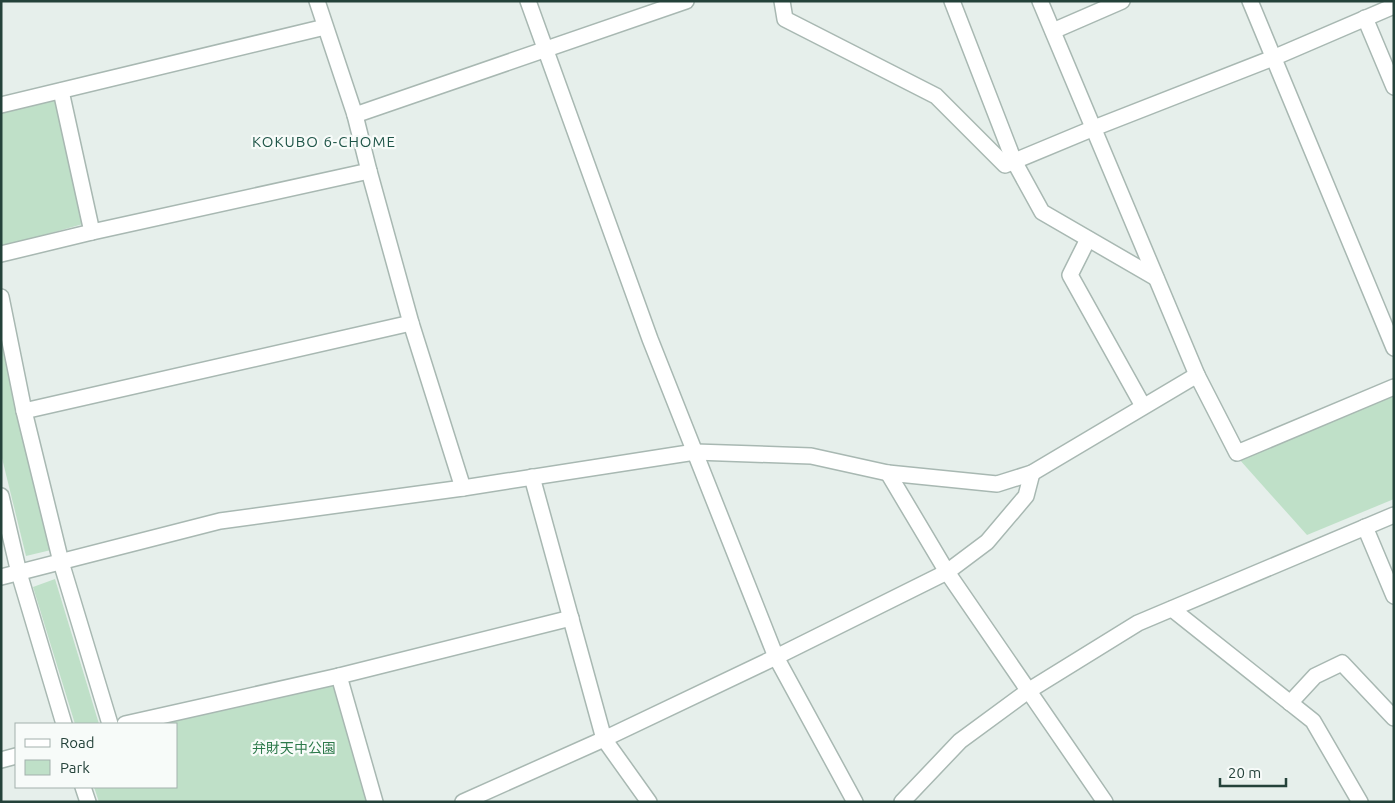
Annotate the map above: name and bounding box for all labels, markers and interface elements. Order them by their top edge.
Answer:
district label: KOKUBO 6-CHOME [252,133,396,150]
legend [15,723,178,788]
text: Road [60,734,95,751]
park label: 弁財天中公園 [252,740,336,756]
scale bar [1220,756,1286,788]
text: Park [60,759,90,776]
text: 20 m [1228,764,1261,781]

